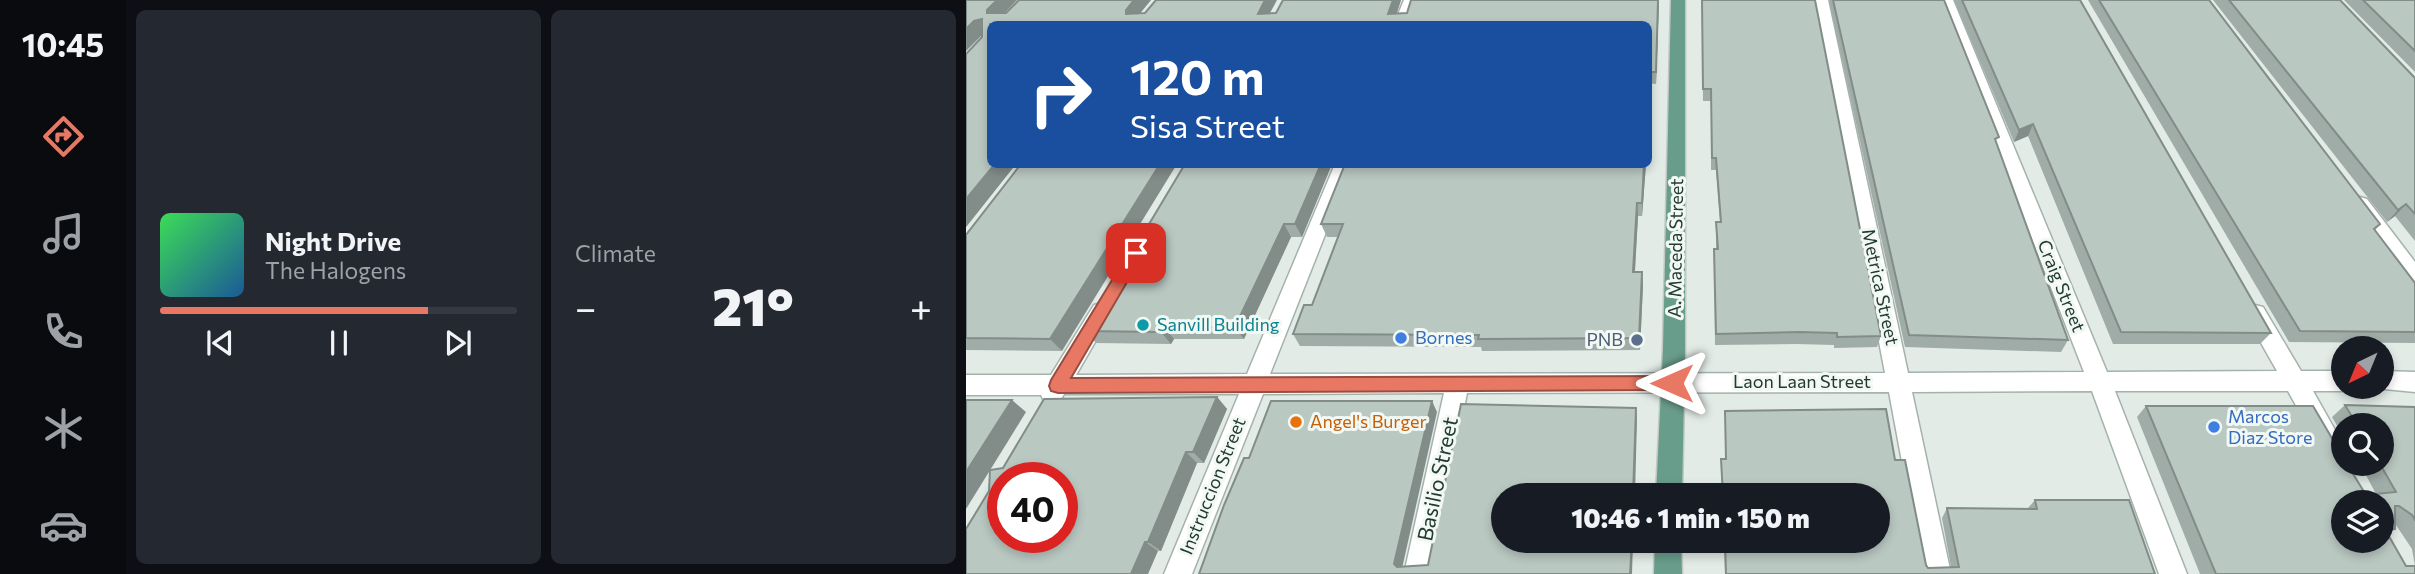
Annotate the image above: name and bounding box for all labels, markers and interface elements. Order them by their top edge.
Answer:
text: 10:45 [22,24,104,64]
text: 120 m [1130,45,1264,105]
icon: right [1015,49,1106,140]
text: Sisa Street [1130,105,1285,145]
icon: directions [39,112,88,161]
street label: A. Maceda Street [1663,178,1687,318]
icon: music [39,209,88,258]
pin [1106,223,1166,283]
text: Night Drive [265,225,401,256]
street label: Metrica Street [1858,227,1904,347]
icon: arrive [1117,234,1155,272]
street label: Craig Street [2033,236,2090,335]
text: Climate [575,239,656,267]
text: The Halogens [265,256,406,284]
text: 21° [712,273,794,337]
text: − [575,283,597,330]
text: + [910,283,932,330]
icon: phone [39,307,88,356]
place label: Sanvill Building [1157,313,1280,335]
marker: Sanvill Building [1135,317,1151,333]
icon: previous [201,324,239,362]
icon: pause [320,324,358,362]
icon: next [439,324,477,362]
place label: Bornes [1415,326,1473,348]
place label: PNB [1587,328,1623,350]
marker: Bornes [1393,330,1409,346]
marker: PNB [1629,332,1645,348]
north arrow [2331,336,2394,399]
map controls [2331,336,2394,553]
position arrow [1635,346,1709,420]
street label: Laon Laan Street [1733,370,1871,392]
icon: climate [39,404,88,453]
place label: Marcos Diaz Store [2228,405,2312,448]
place label: Angel's Burger [1310,410,1427,432]
button: search [2331,413,2394,476]
street label: Instruccion Street [1175,414,1250,557]
marker: Angel's Burger [1288,414,1304,430]
street label: Basilio Street [1411,414,1462,543]
marker: Marcos Diaz Store [2206,419,2222,435]
speed limit sign: 40 [987,462,1078,553]
button: layers [2331,490,2394,553]
icon: car [39,501,88,550]
text: 10:46 · 1 min · 150 m [1571,502,1810,533]

